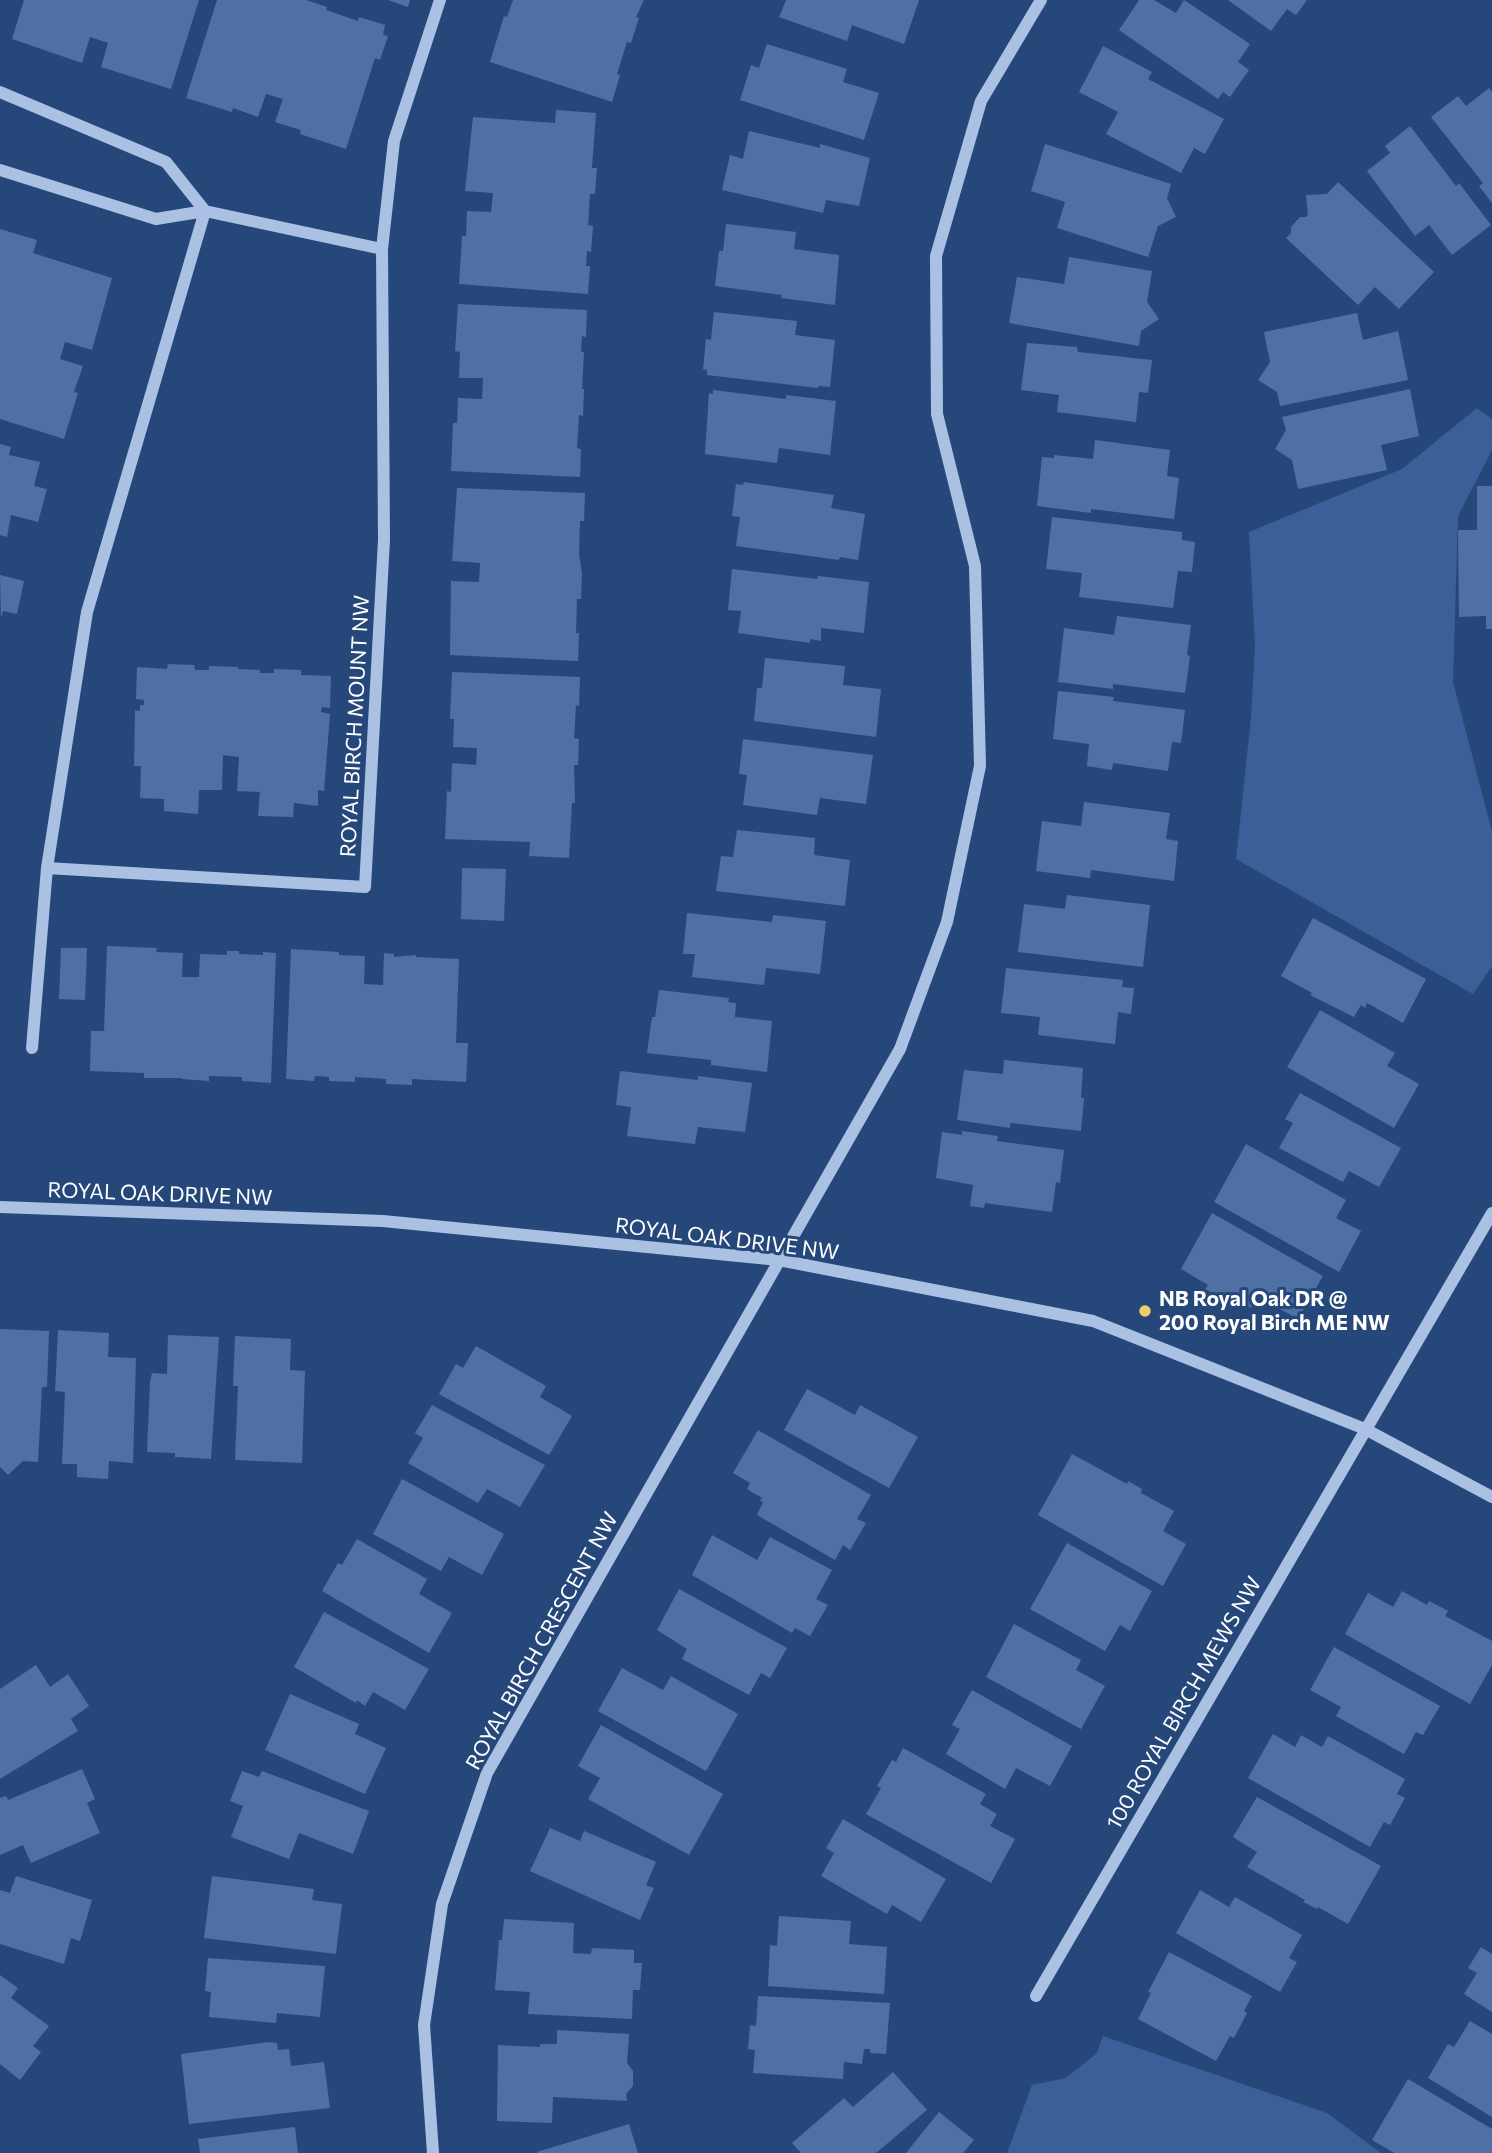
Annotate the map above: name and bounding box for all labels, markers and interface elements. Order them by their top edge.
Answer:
street label: ROYAL BIRCH MOUNT NW [336,594,374,858]
street label: ROYAL OAK DRIVE NW [47,1177,273,1211]
street label: ROYAL OAK DRIVE NW [614,1213,840,1265]
place label: NB Royal Oak DR @ 200 Royal Birch ME NW [1159,1286,1390,1336]
marker: NB Royal Oak DR @ 200 Royal Birch ME NW [1137,1303,1153,1319]
street label: ROYAL BIRCH CRESCENT NW [461,1508,623,1774]
street label: 100 ROYAL BIRCH MEWS NW [1101,1572,1267,1834]

